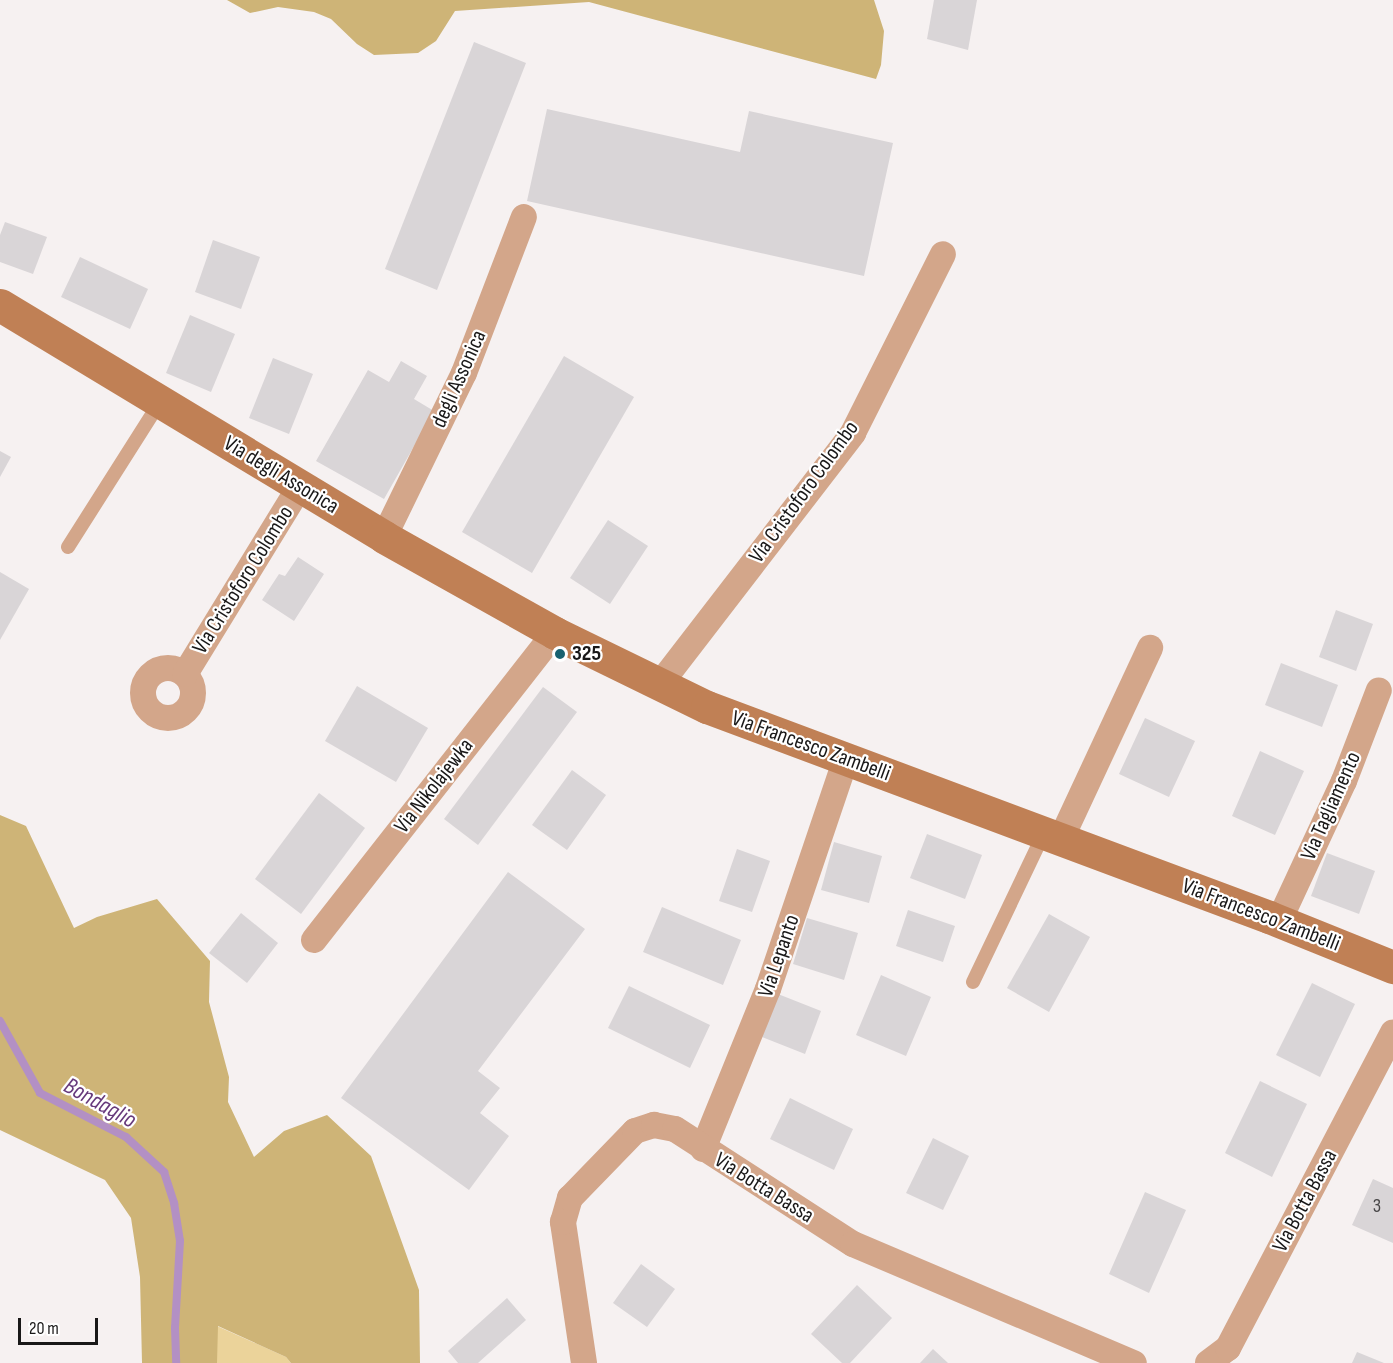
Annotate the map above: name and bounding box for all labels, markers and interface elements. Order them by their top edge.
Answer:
street label: degli Assonica [426,326,492,432]
street label: Via Cristoforo Colombo [744,416,864,568]
street label: Via degli Assonica [219,430,343,520]
street label: Via Cristoforo Colombo [187,501,299,659]
place label: 325 [572,641,601,667]
marker: 325 [553,647,567,661]
street label: Via Francesco Zambelli [728,705,894,787]
street label: Via Nikolajewka [389,733,479,839]
street label: Via Tagliamento [1295,748,1367,864]
street label: Via Francesco Zambelli [1178,873,1344,957]
street label: Via Lepanto [753,911,805,1001]
water label: Bondaglio [59,1071,141,1135]
street label: Via Botta Bassa [1267,1145,1343,1257]
street label: Via Botta Bassa [709,1147,819,1229]
house number: 3 [1373,1194,1381,1218]
scale bar [21,1306,100,1344]
text: 20 m [29,1318,59,1339]

